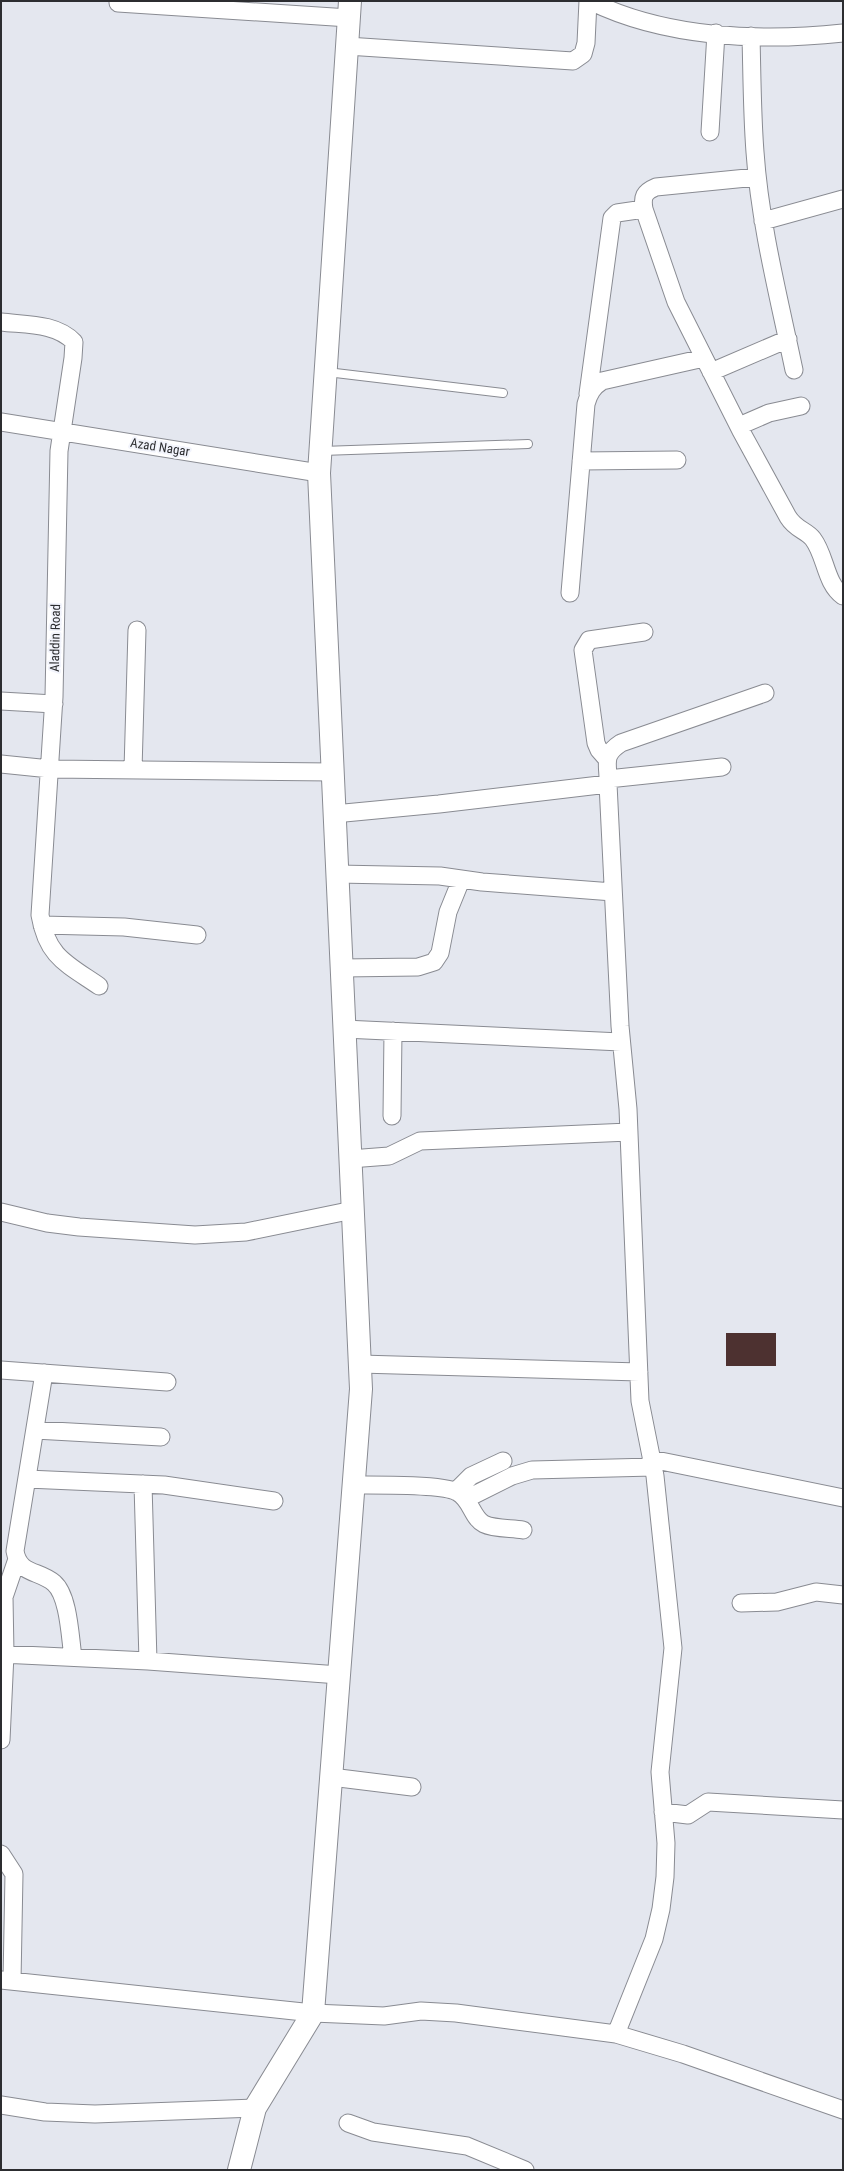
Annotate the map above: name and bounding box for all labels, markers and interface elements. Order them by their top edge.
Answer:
street label: Azad Nagar [129,435,191,459]
street label: Aladdin Road [47,604,63,672]

